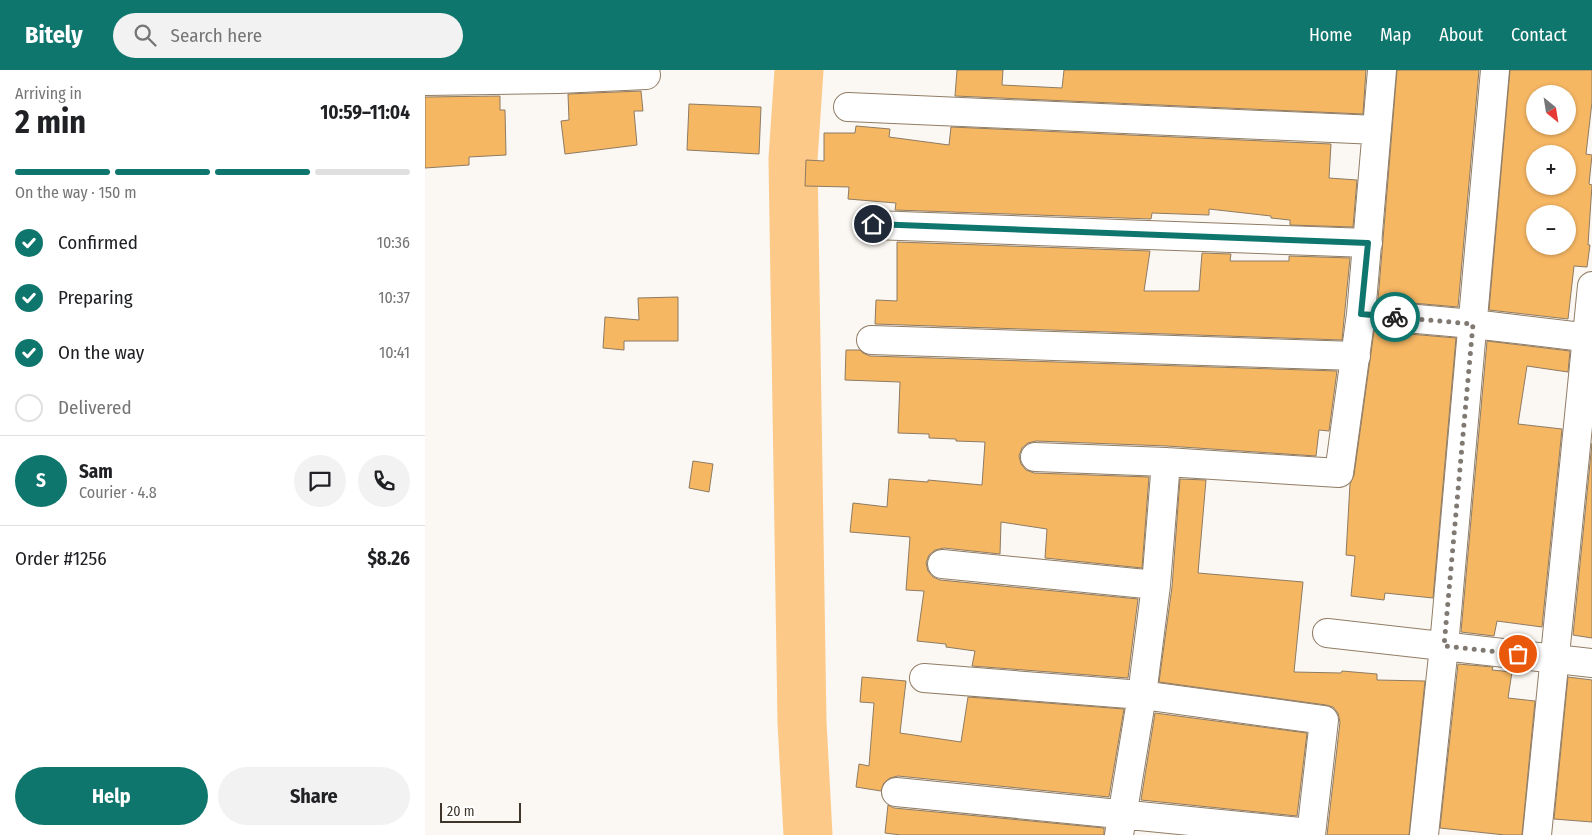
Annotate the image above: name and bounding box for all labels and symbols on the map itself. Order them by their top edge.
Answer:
north arrow [1526,85,1576,135]
pin [852,203,894,245]
courier [1370,292,1420,342]
pin [1497,633,1539,675]
scale bar [440,800,521,823]

